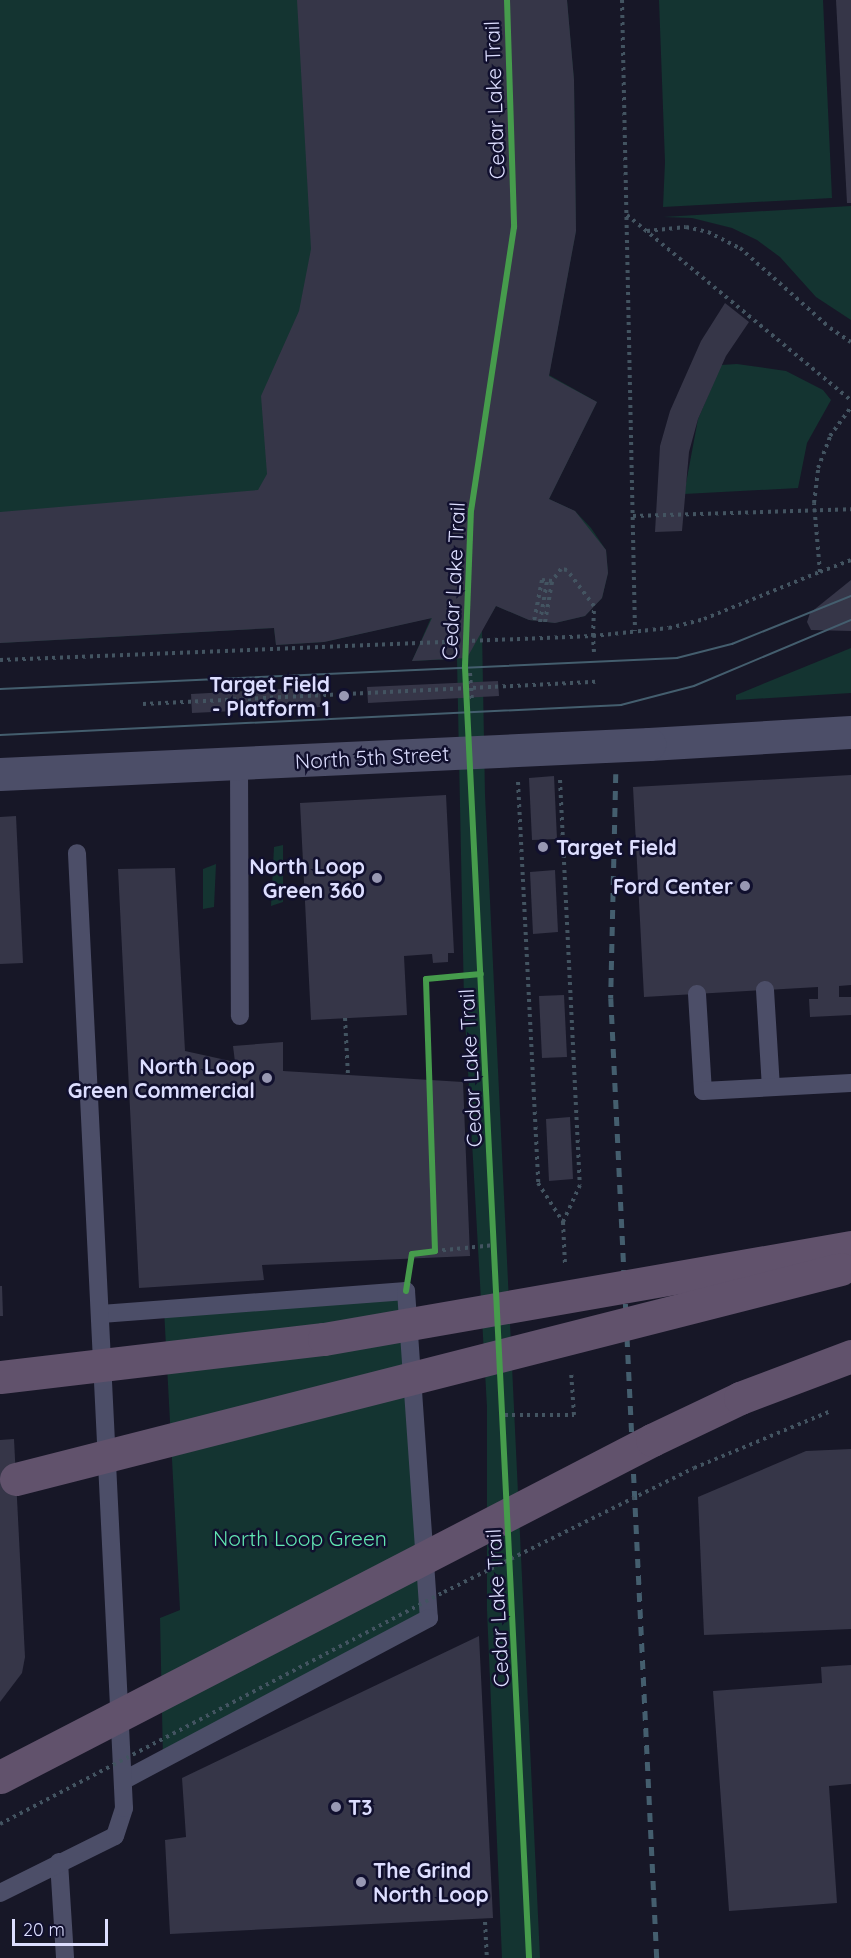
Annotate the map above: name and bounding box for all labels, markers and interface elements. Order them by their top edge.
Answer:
street label: Cedar Lake Trail [479,20,509,180]
street label: Cedar Lake Trail [436,501,470,661]
place label: Target Field - Platform 1 [209,671,330,721]
marker: Target Field - Platform 1 [335,687,353,705]
street label: North 5th Street [294,740,450,774]
place label: Target Field [556,834,677,860]
marker: Target Field [534,838,552,856]
place label: North Loop Green 360 [249,853,365,903]
marker: North Loop Green 360 [370,871,384,885]
place label: Ford Center [613,873,733,899]
marker: Ford Center [738,879,752,893]
street label: Cedar Lake Trail [453,988,487,1148]
place label: North Loop Green Commercial [68,1053,255,1103]
marker: North Loop Green Commercial [260,1071,274,1085]
park label: North Loop Green [213,1525,387,1551]
street label: Cedar Lake Trail [480,1528,514,1688]
place label: T3 [348,1794,372,1820]
marker: T3 [329,1800,343,1814]
place label: The Grind North Loop [373,1857,489,1907]
marker: The Grind North Loop [354,1875,368,1889]
scale bar [15,1907,111,1945]
text: 20 m [23,1918,65,1941]

